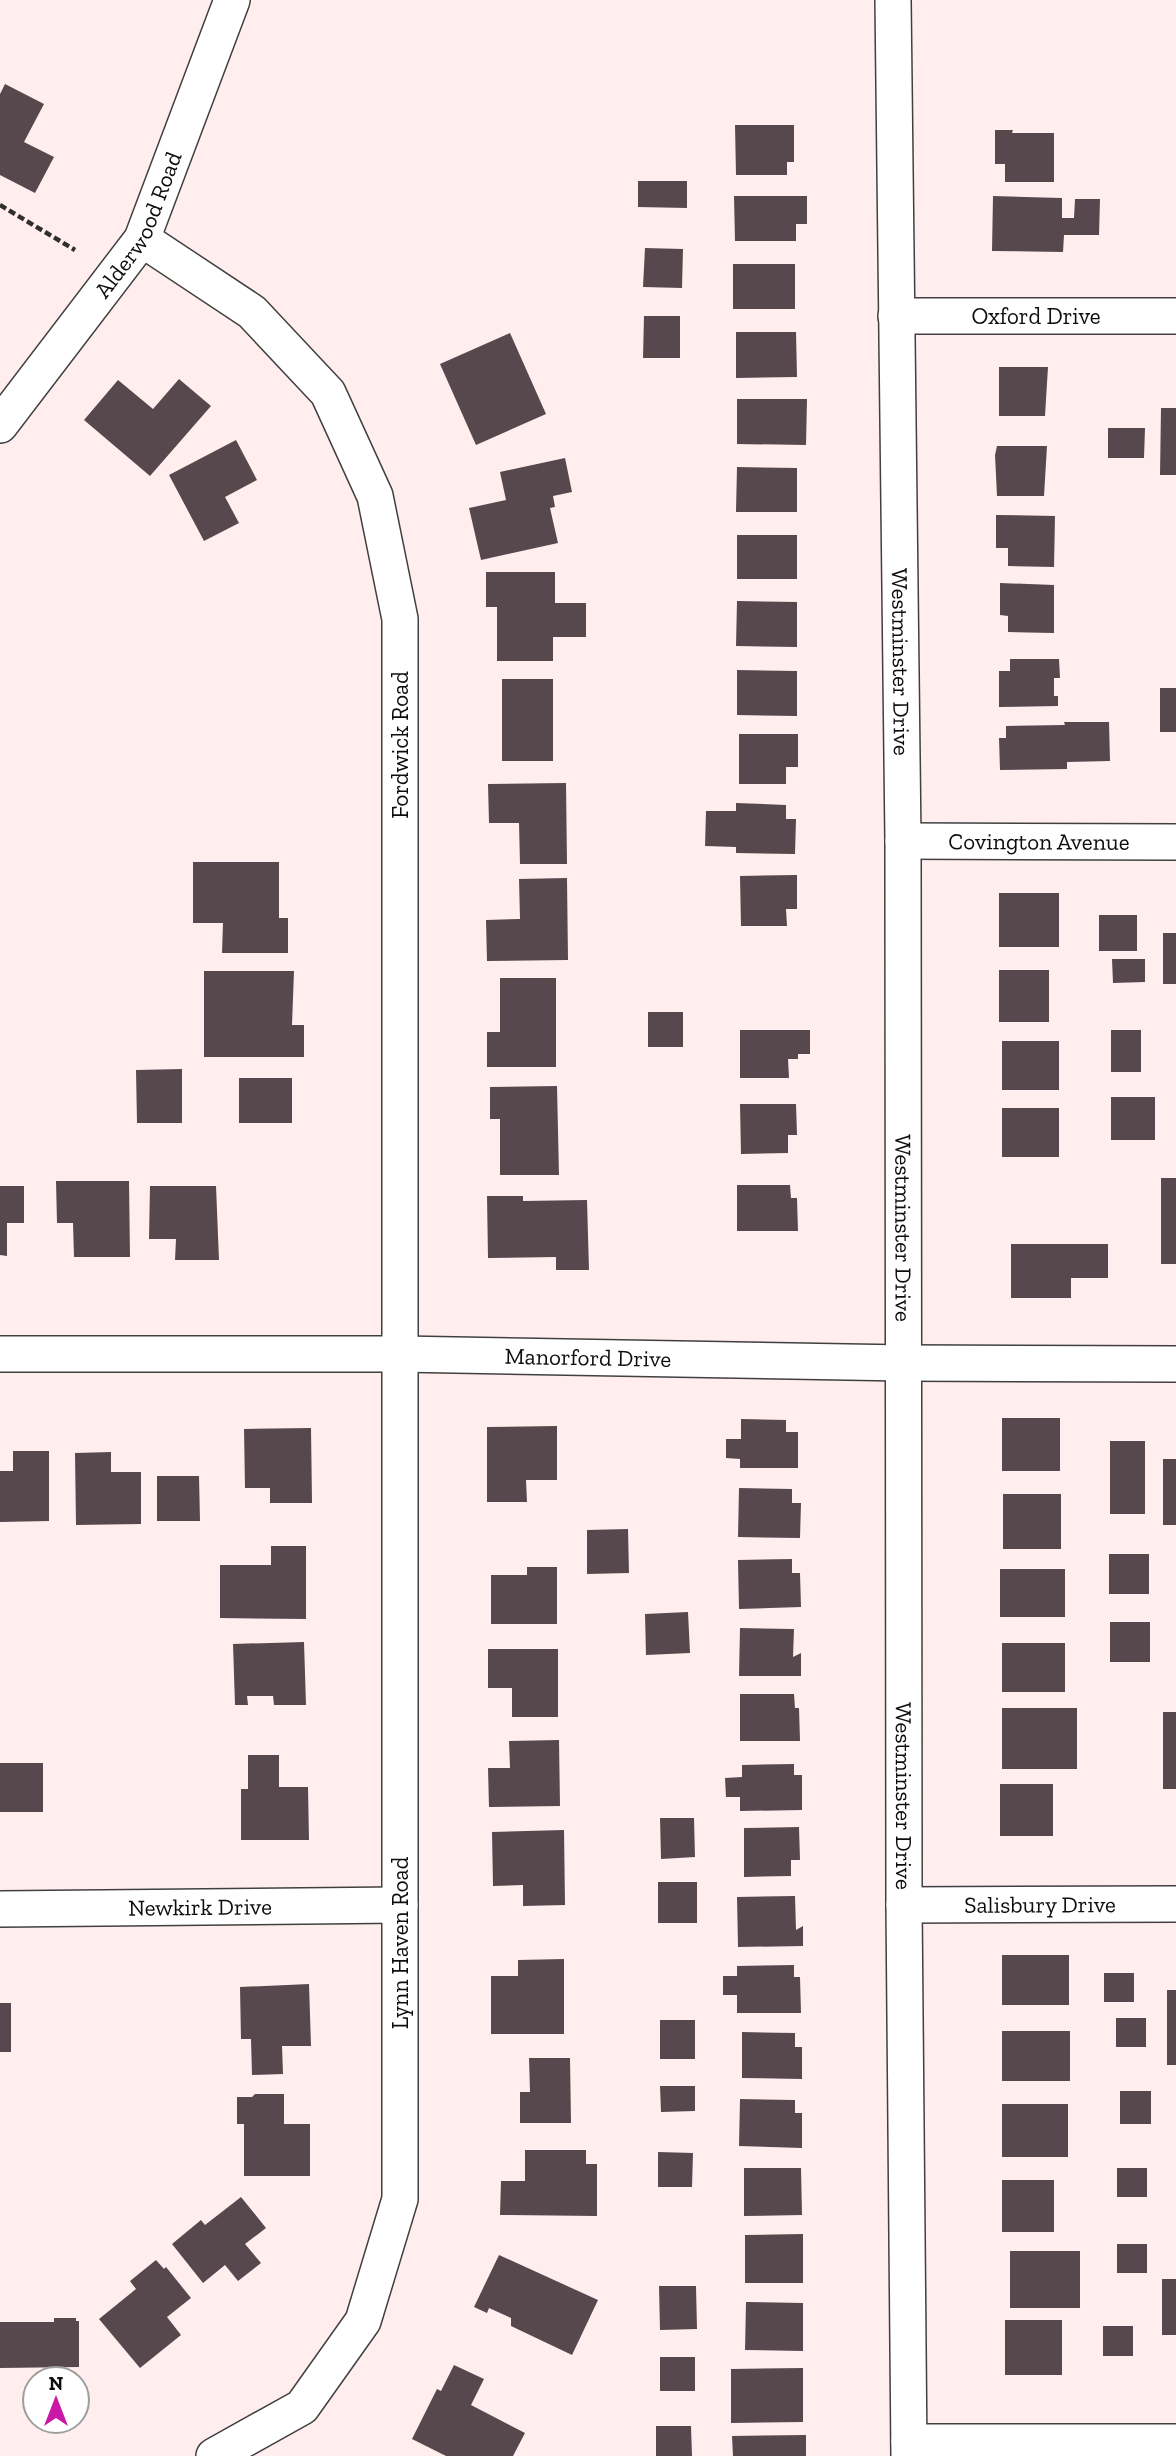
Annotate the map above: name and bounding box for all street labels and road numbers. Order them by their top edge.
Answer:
street label: Alderwood Road [88,147,188,303]
street label: Oxford Drive [971,302,1101,330]
street label: Westminster Drive [886,568,916,756]
street label: Fordwick Road [386,671,414,819]
street label: Covington Avenue [948,827,1130,856]
street label: Westminster Drive [889,1134,917,1322]
street label: Manorford Drive [504,1342,671,1373]
street label: Westminster Drive [890,1702,918,1890]
street label: Lynn Haven Road [386,1856,414,2029]
street label: Salisbury Drive [964,1890,1116,1919]
street label: Newkirk Drive [128,1892,272,1922]

